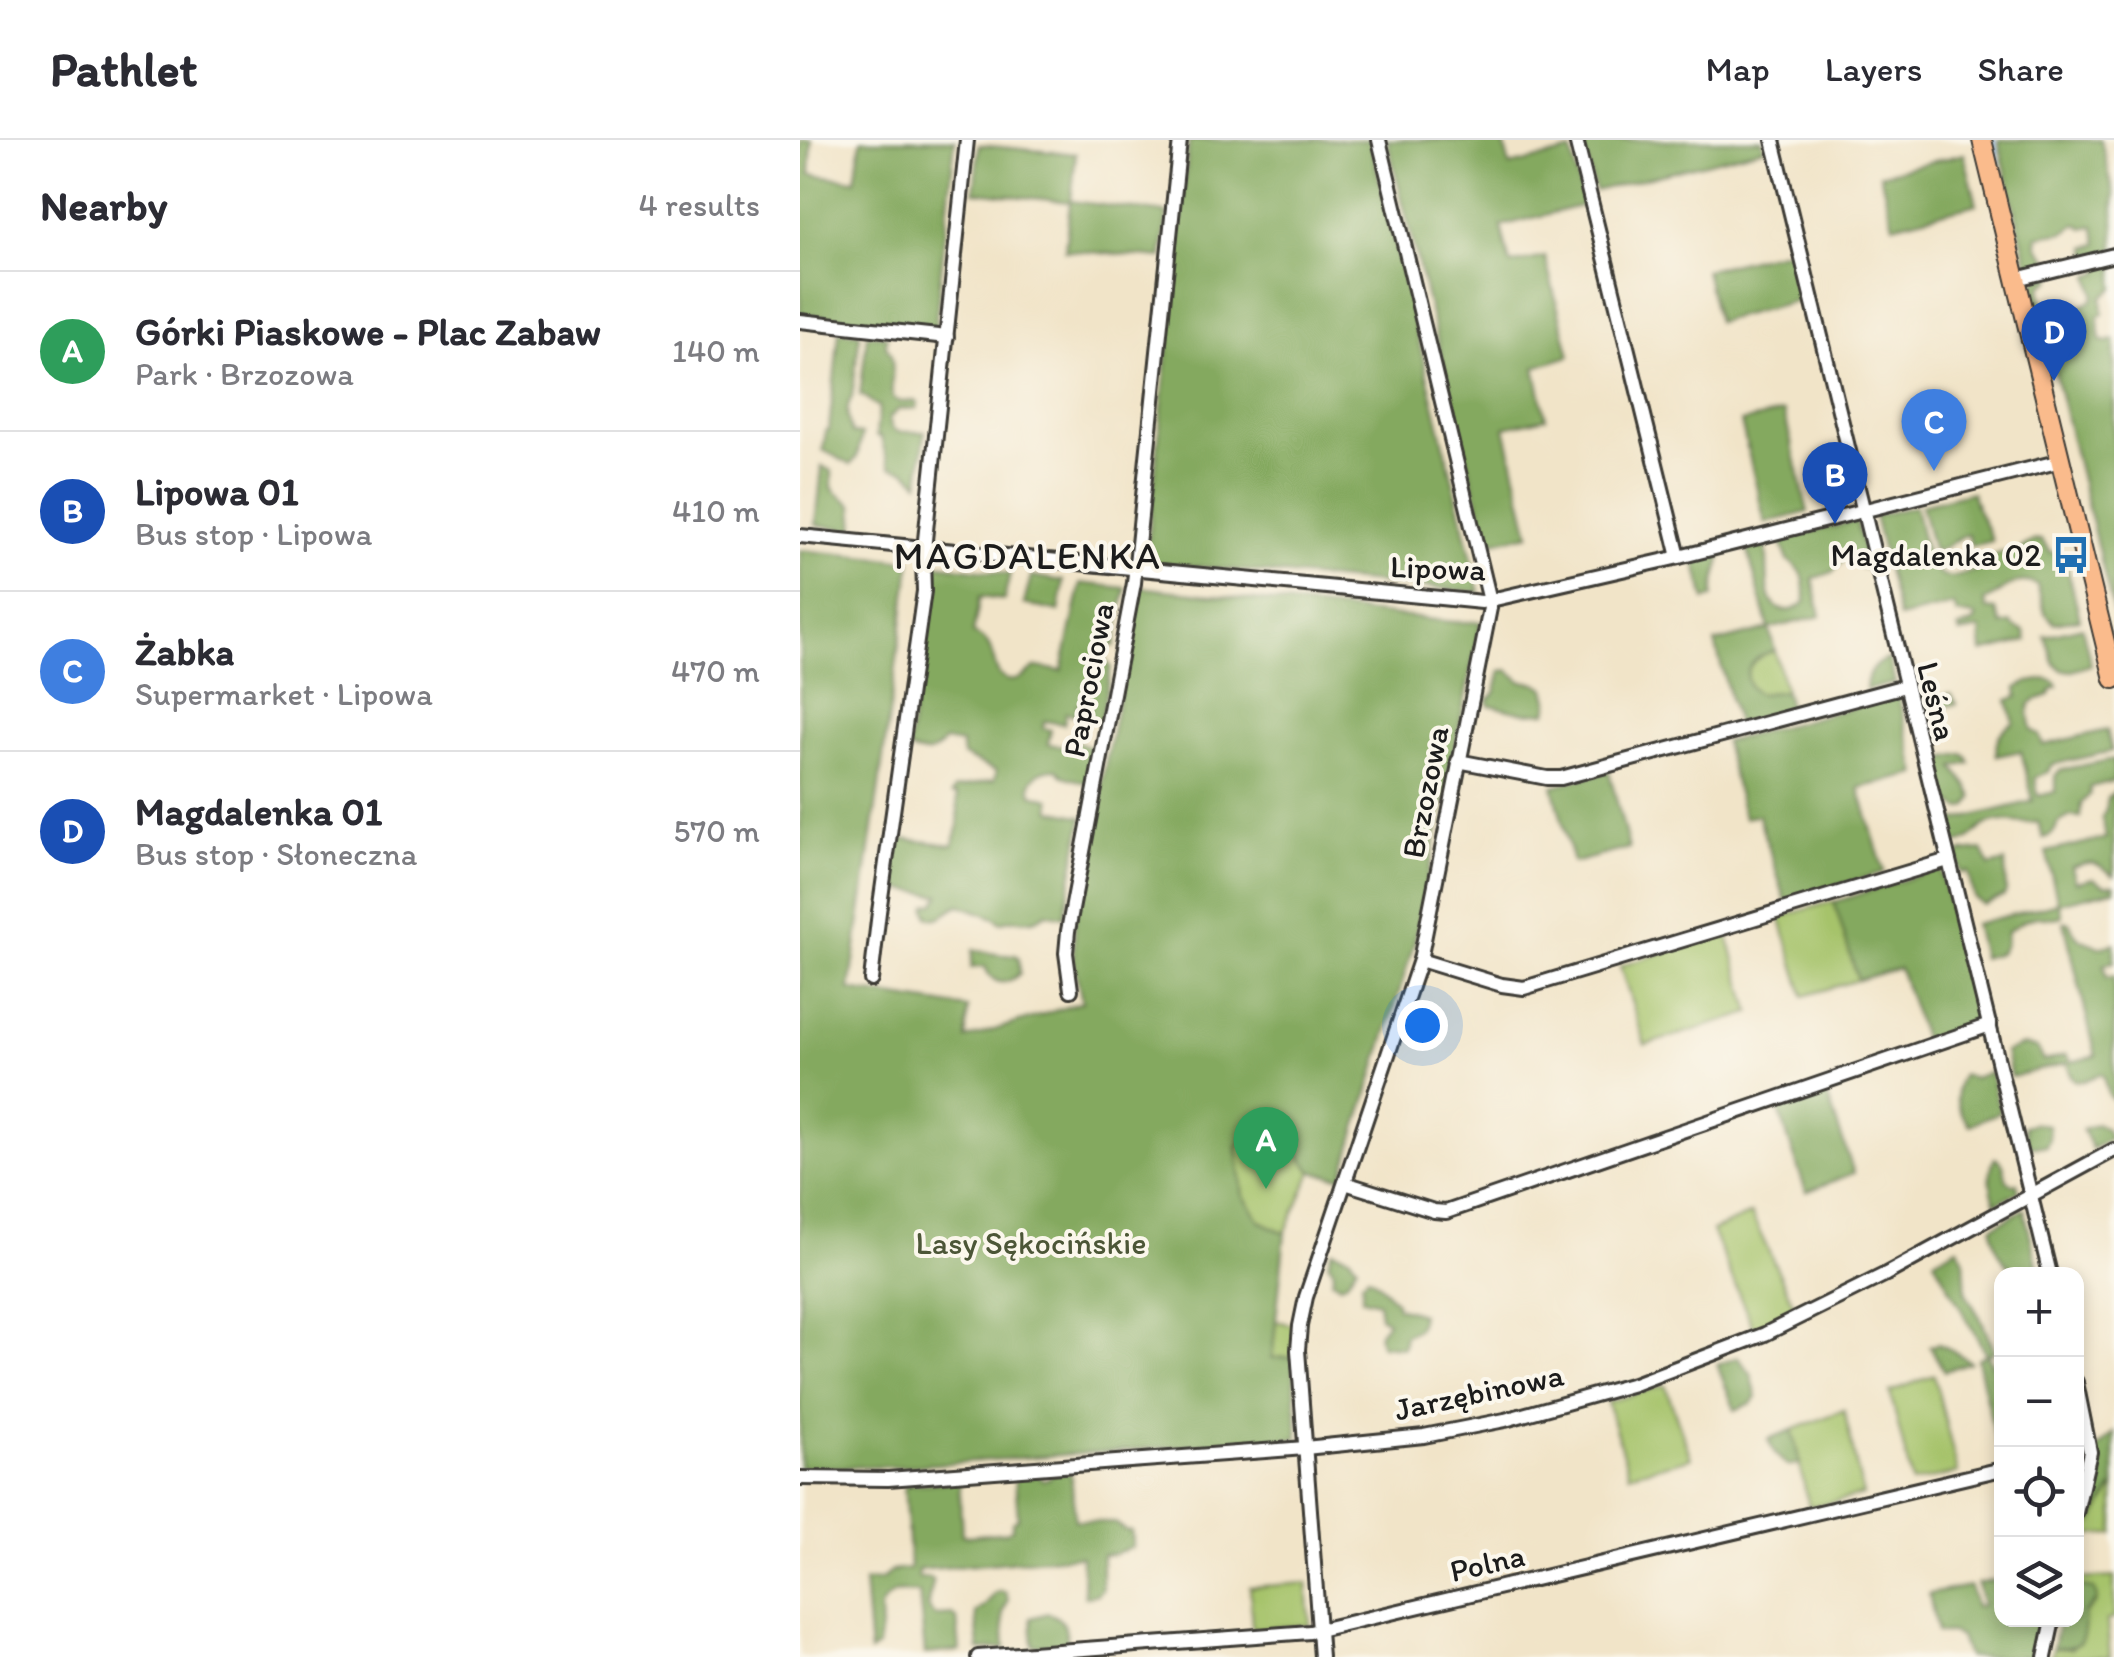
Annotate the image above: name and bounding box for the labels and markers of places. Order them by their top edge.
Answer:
pin: D [2022,298,2086,381]
pin: C [1902,388,1966,471]
pin: B [1802,442,1868,524]
bus stop icon: Magdalenka 02 [2050,534,2092,576]
place label: Magdalenka 02 [1831,536,2041,574]
pin: A [1234,1106,1298,1189]

